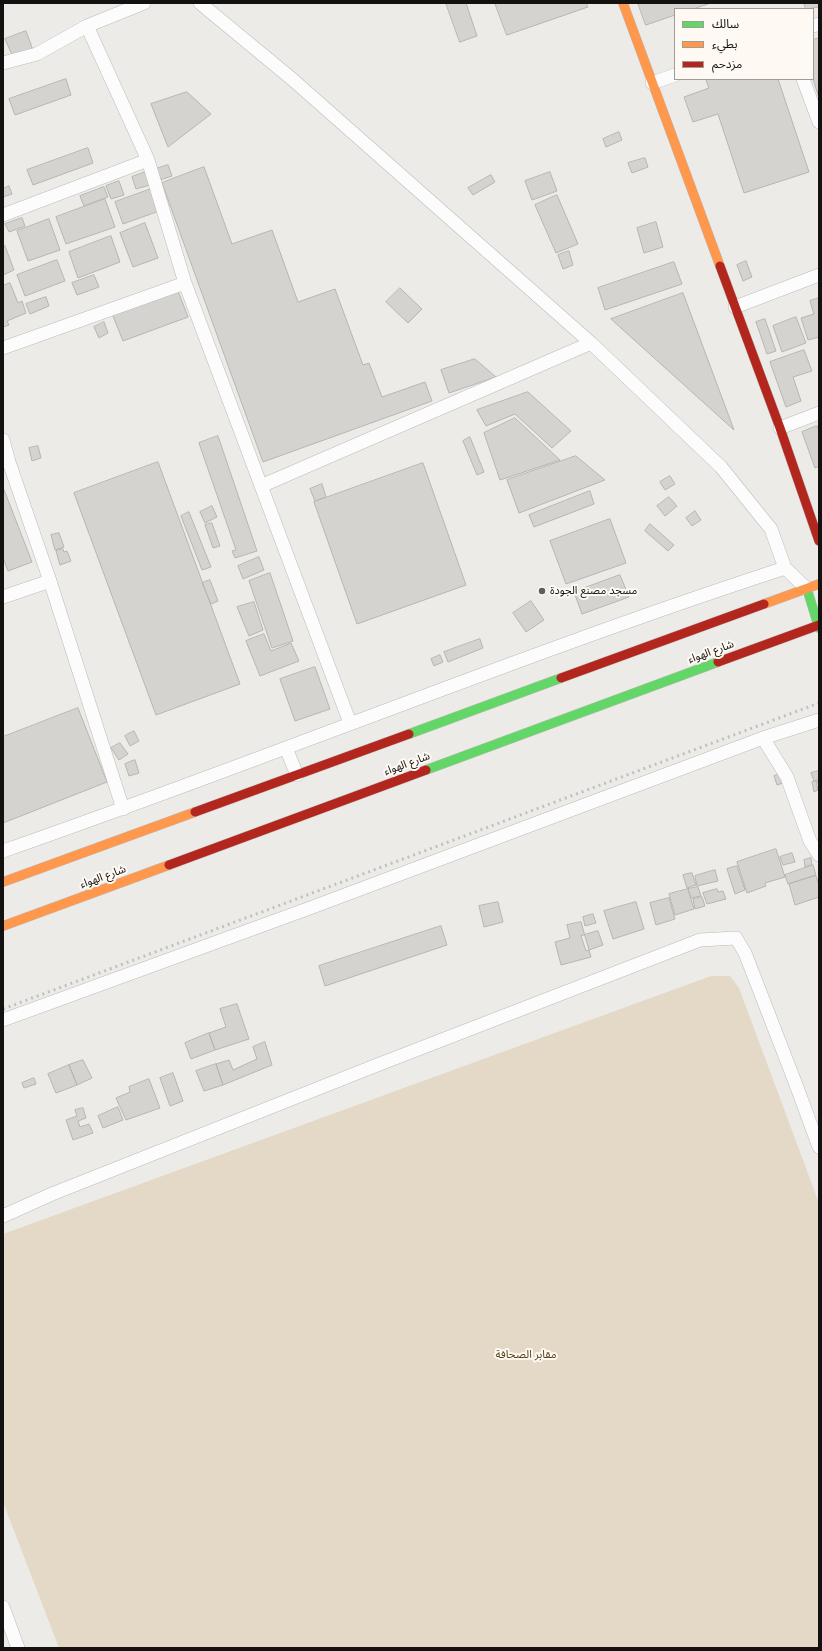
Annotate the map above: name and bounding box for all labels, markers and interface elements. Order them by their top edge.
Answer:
legend [674,8,814,80]
text: سالك [712,17,739,31]
text: بطيء [712,37,738,51]
text: مزدحم [712,57,742,71]
place label: مسجد مصنع الجودة [550,584,637,598]
marker: مسجد مصنع الجودة [537,586,547,596]
street label: شارع الهواء [686,638,736,666]
street label: شارع الهواء [382,750,432,778]
street label: شارع الهواء [78,863,128,891]
park label: مقابر الصحافة [495,1348,557,1362]

